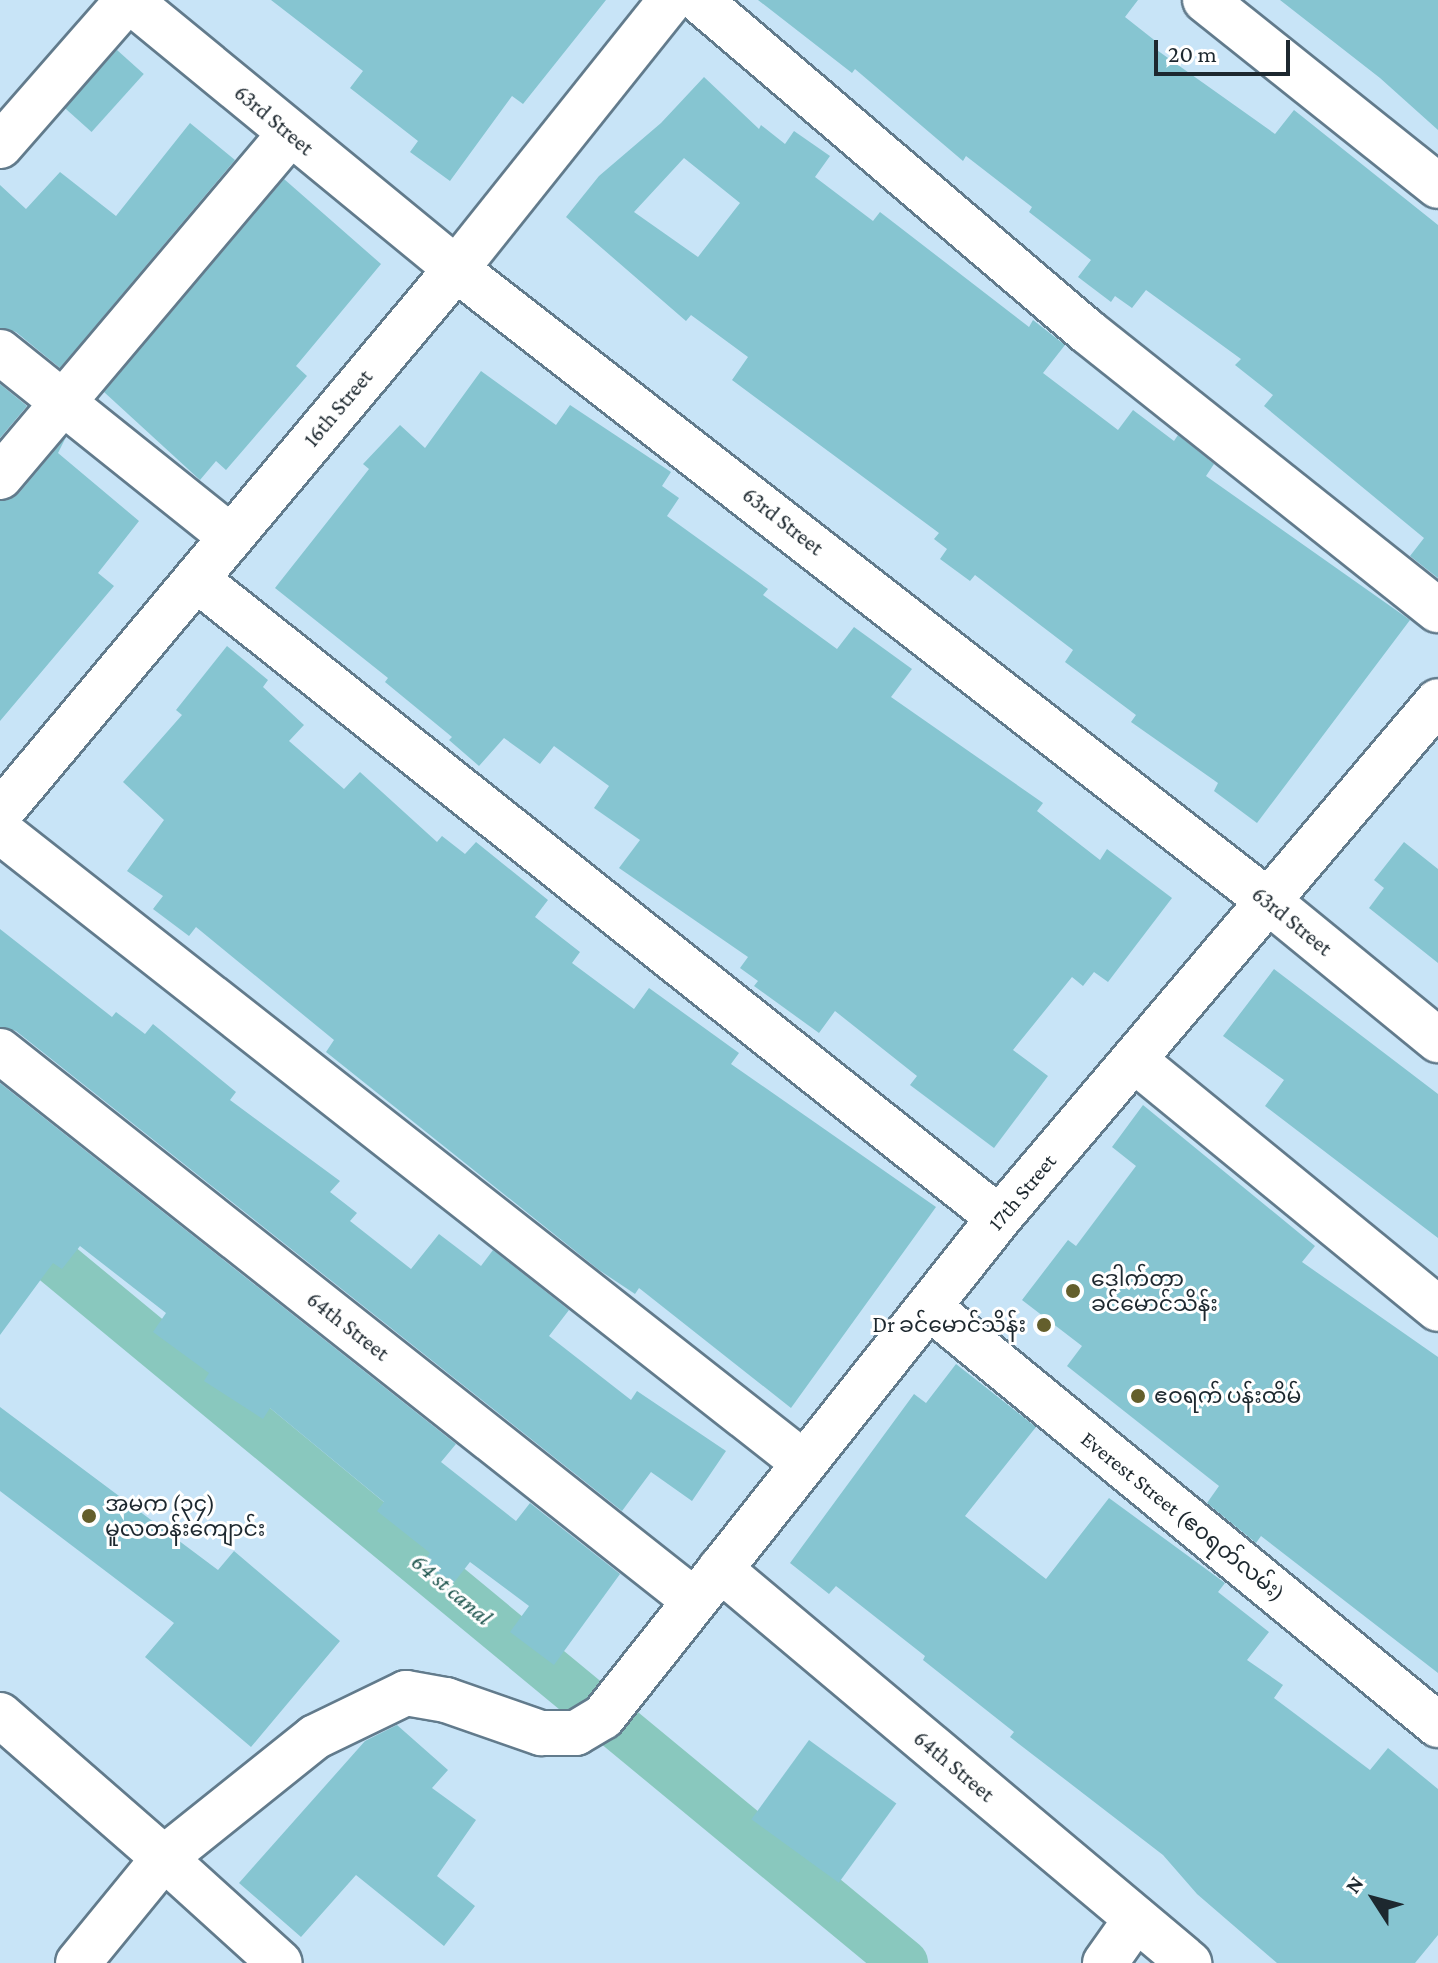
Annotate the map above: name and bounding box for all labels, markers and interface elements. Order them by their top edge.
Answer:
scale bar [1158,24,1294,74]
text: 20 m [1168,40,1217,67]
street label: 63rd Street [229,79,319,161]
street label: 16th Street [298,364,378,452]
street label: 63rd Street [737,481,829,561]
street label: 63rd Street [1247,881,1337,961]
street label: 17th Street [982,1148,1062,1236]
place label: ဒေါက်တာ ခင်မောင်သိန်း [1091,1265,1218,1316]
marker: ဒေါက်တာ ခင်မောင်သိန်း [1062,1280,1084,1302]
street label: 64th Street [302,1286,394,1366]
place label: Dr ခင်မောင်သိန်း [873,1312,1026,1338]
marker: Dr ခင်မောင်သိန်း [1033,1314,1055,1336]
place label: ဧဝရက် ပန်းထိမ် [1154,1383,1301,1409]
marker: ဧဝရက် ပန်းထိမ် [1129,1387,1147,1405]
street label: Everest Street (ဧ၀ရတ်လမ်း) [1076,1426,1290,1606]
place label: အမက (၃၄) မူလတန်းကျောင်း [105,1490,265,1542]
marker: အမက (၃၄) မူလတန်းကျောင်း [80,1507,98,1525]
water label: 64 st canal [406,1547,498,1631]
street label: 64th Street [908,1725,1000,1807]
north arrow [1334,1859,1414,1939]
text: N [1340,1871,1369,1898]

